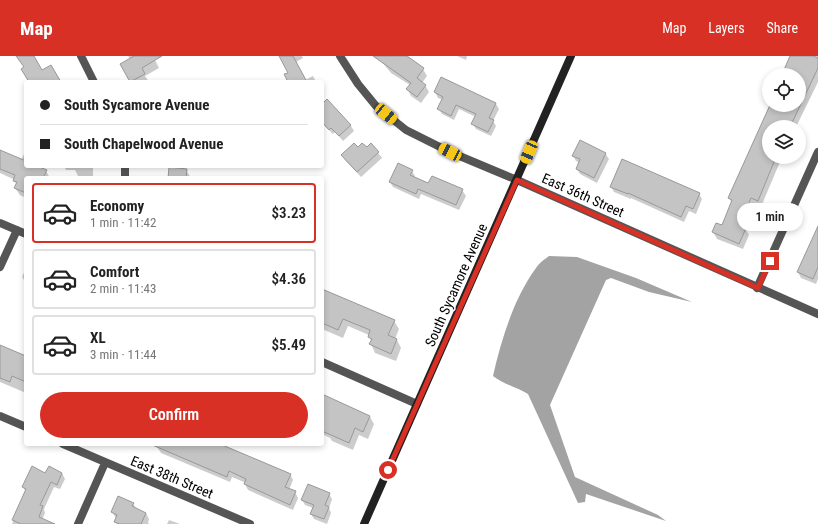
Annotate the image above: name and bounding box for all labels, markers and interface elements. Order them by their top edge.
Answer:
text: Map [20,17,53,40]
text: Map [662,20,686,36]
text: Layers [708,20,745,36]
text: Share [767,20,798,36]
map controls [762,68,806,164]
button: locate [762,68,806,112]
text: South Sycamore Avenue [64,96,209,114]
car [373,102,399,126]
button: layers [762,120,806,164]
text: South Chapelwood Avenue [64,135,223,153]
car [519,139,539,165]
car [437,141,463,163]
street label: East 36th Street [539,170,627,220]
icon: car [42,195,78,231]
text: Economy [90,197,144,215]
callout: 1 min [737,203,803,231]
text: $3.23 [272,204,306,222]
text: 1 min [756,209,784,224]
text: 1 min · 11:42 [90,215,156,230]
street label: South Sycamore Avenue [422,221,491,349]
route end [761,252,779,270]
icon: car [42,261,78,297]
text: Comfort [90,263,139,281]
text: $4.36 [272,270,306,288]
text: 2 min · 11:43 [90,281,156,296]
icon: car [42,327,78,363]
text: XL [90,329,106,347]
text: $5.49 [272,336,306,354]
text: 3 min · 11:44 [90,347,156,362]
button: Confirm [40,392,308,438]
street label: East 38th Street [128,452,216,502]
route start [379,461,397,479]

